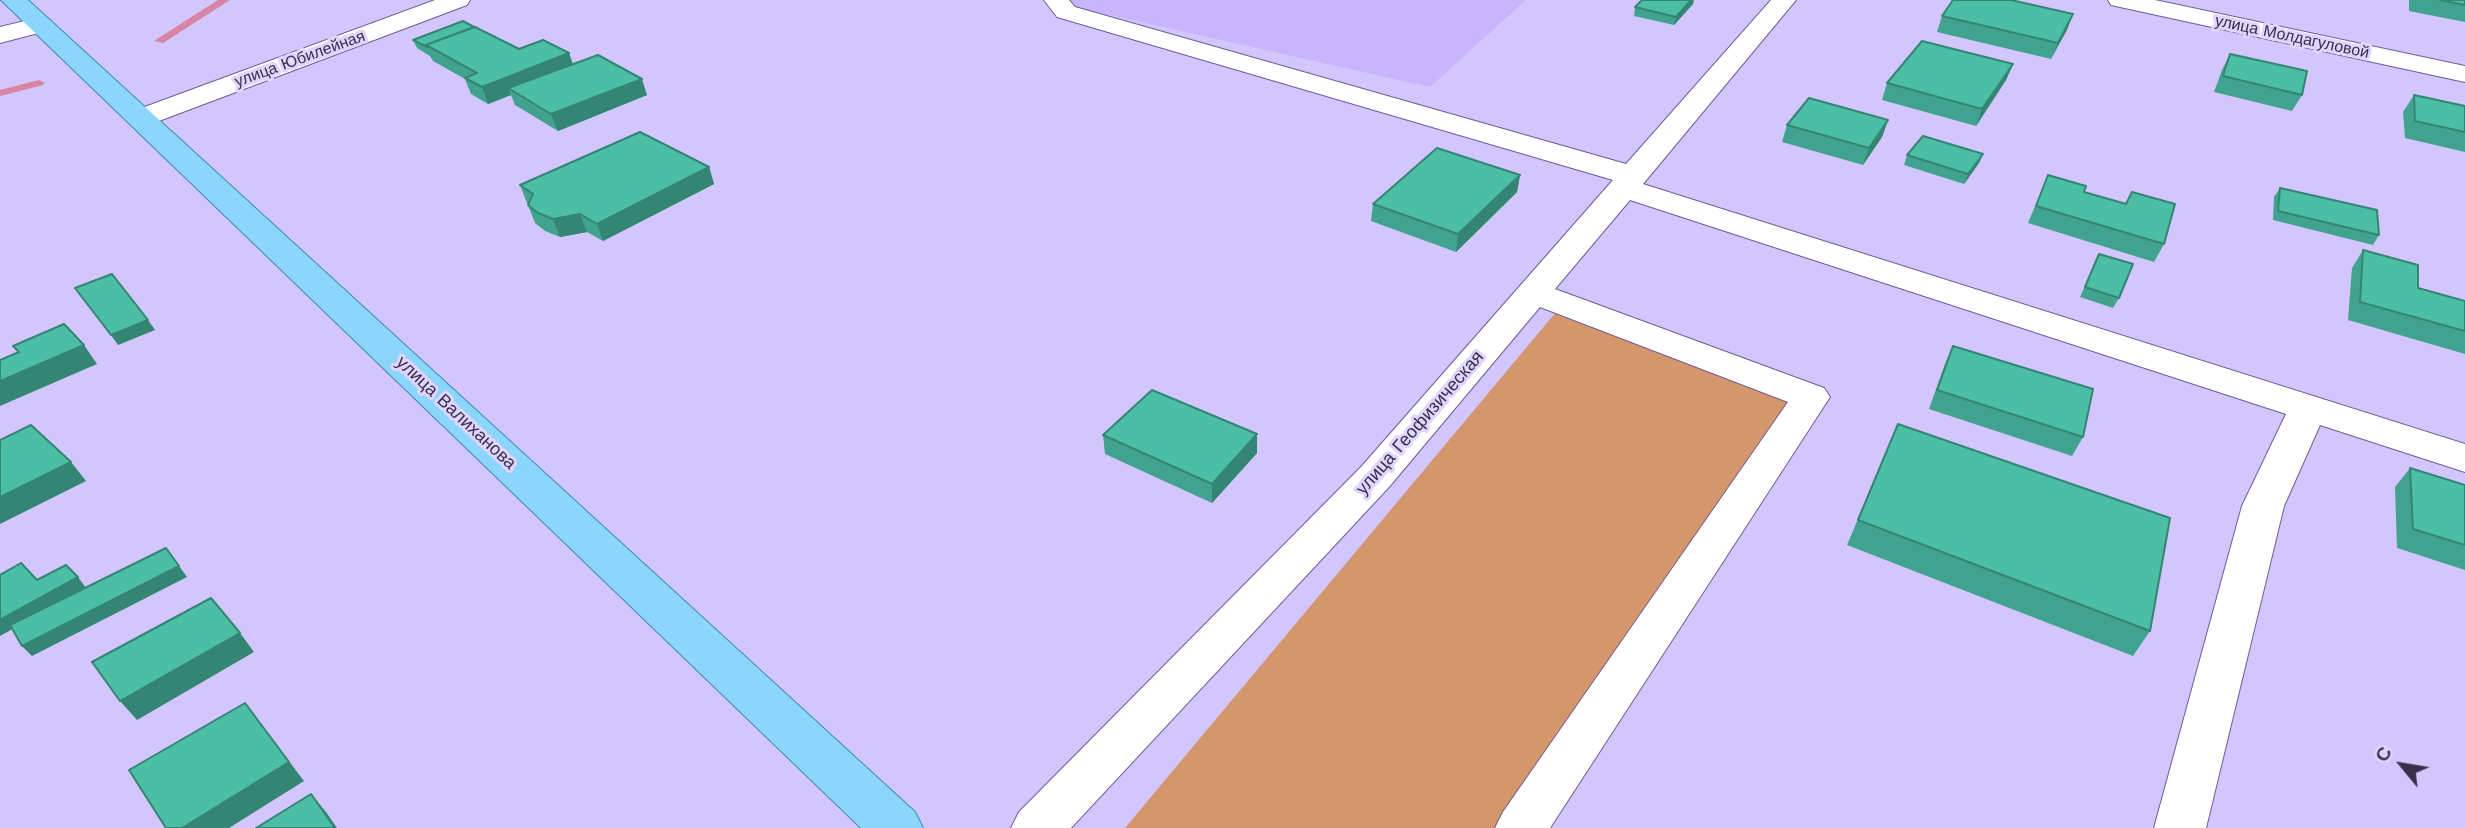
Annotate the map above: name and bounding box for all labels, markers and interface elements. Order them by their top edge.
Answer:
street label: улица Молдагуловой [2213,11,2371,63]
street label: улица Юбилейная [232,27,368,91]
street label: улица Геофизическая [1352,347,1488,499]
street label: улица Валиханова [391,352,521,474]
north arrow [2367,730,2437,800]
text: С [2370,743,2397,766]

